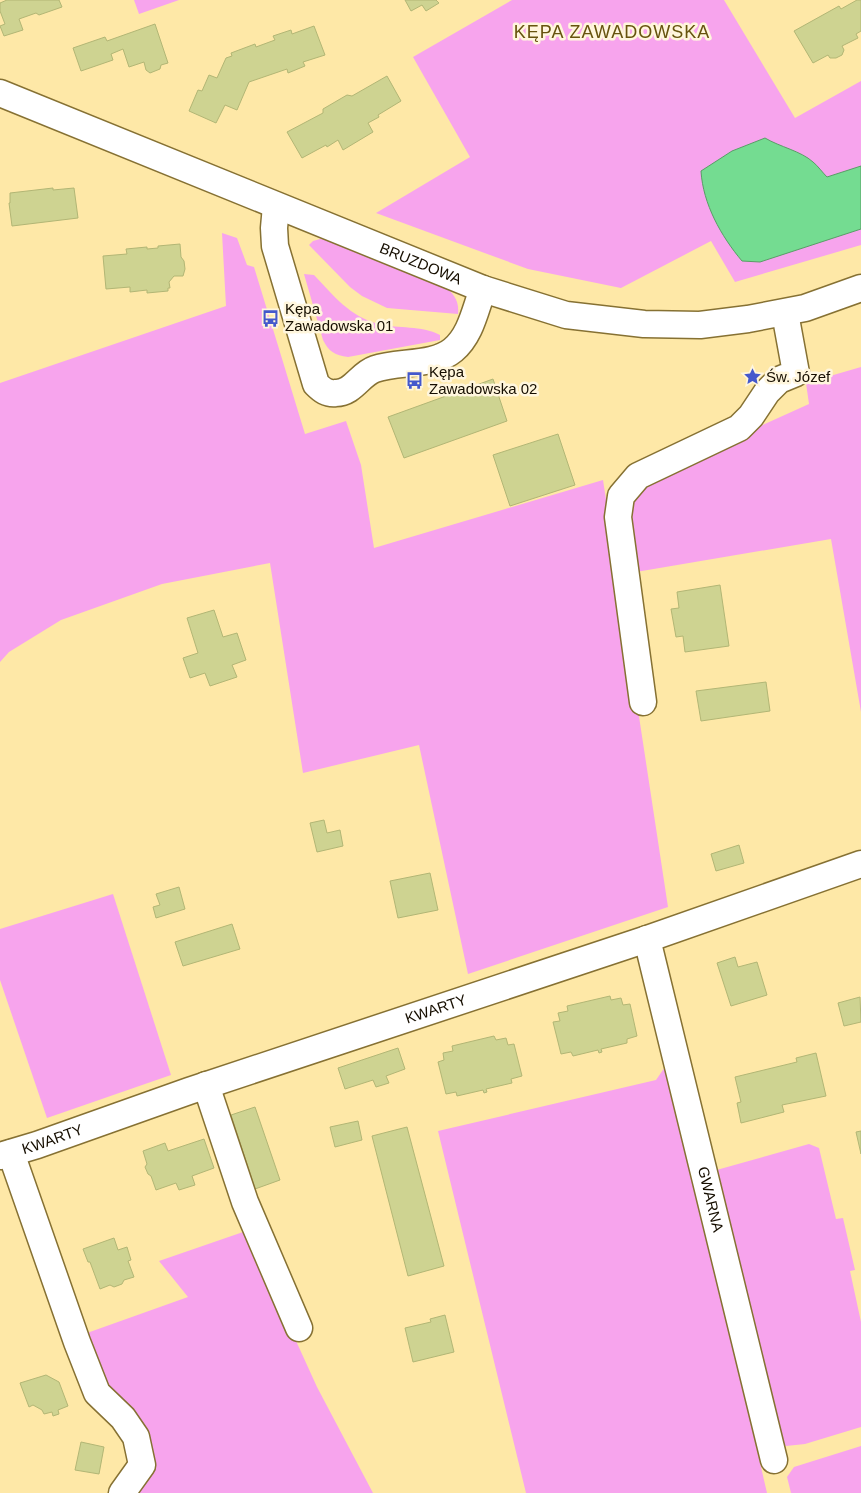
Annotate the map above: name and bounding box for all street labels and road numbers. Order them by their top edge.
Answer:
street label: BRUZDOWA [377,239,464,287]
street label: KWARTY [403,991,468,1027]
street label: KWARTY [20,1120,85,1157]
street label: GWARNA [695,1165,727,1234]

